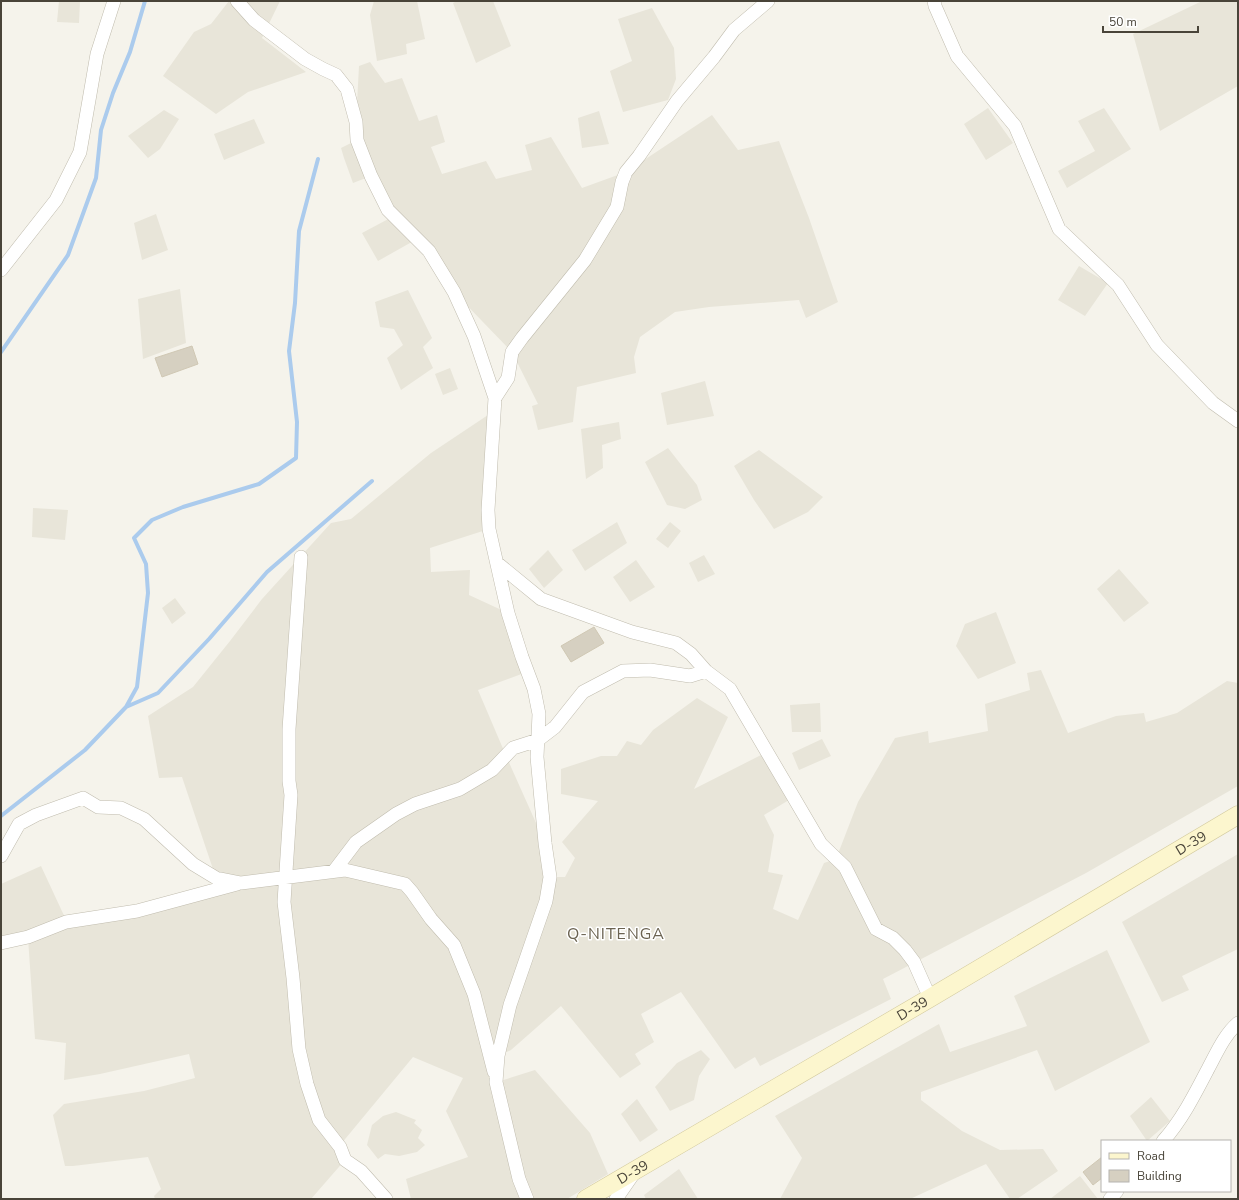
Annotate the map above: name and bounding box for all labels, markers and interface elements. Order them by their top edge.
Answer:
scale bar [1103,8,1198,34]
text: 50 m [1109,14,1137,30]
street label: D-39 [1172,827,1210,860]
district label: Q-NITENGA [567,923,665,945]
street label: D-39 [894,992,932,1025]
legend [1101,1140,1231,1192]
text: Road [1137,1148,1165,1164]
street label: D-39 [614,1156,652,1189]
text: Building [1137,1168,1182,1184]

